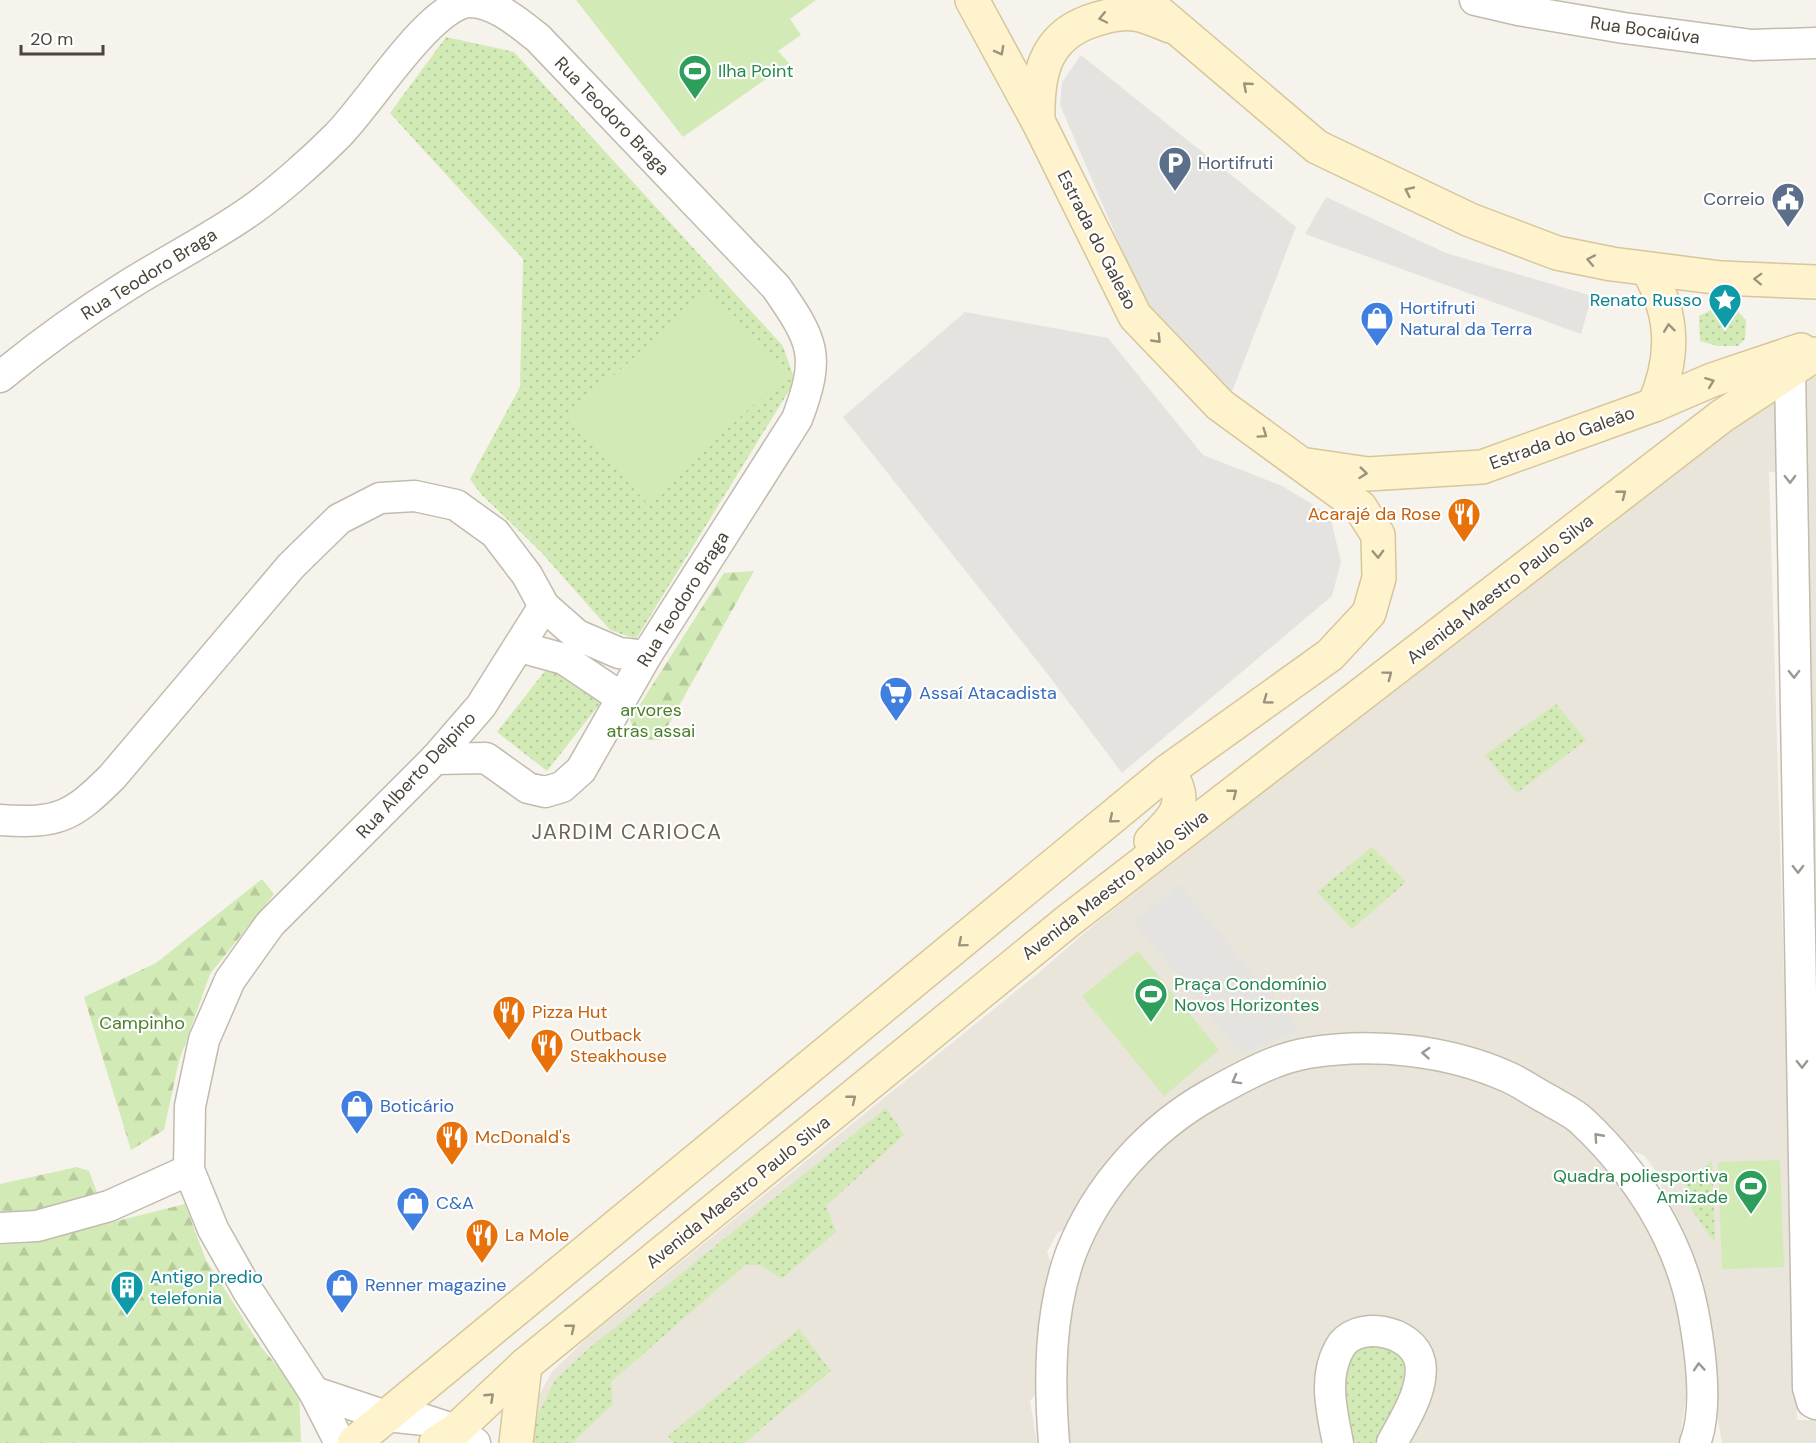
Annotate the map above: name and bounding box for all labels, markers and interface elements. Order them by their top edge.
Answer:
street label: Rua Bocaiúva [1589,10,1701,50]
one-way arrow [1099,11,1109,24]
scale bar [21,18,104,56]
text: 20 m [30,27,73,51]
one-way arrow [993,45,1004,55]
street label: Rua Teodoro Braga [549,52,675,180]
sports icon: Ilha Point [677,53,713,100]
place label: Ilha Point [718,59,793,83]
one-way arrow [1243,82,1254,93]
parking icon: Hortifruti [1157,145,1193,192]
place label: Hortifruti [1198,151,1273,175]
street label: Estrada do Galeão [1052,166,1142,314]
public building icon: Correio [1770,181,1806,228]
one-way arrow [1405,187,1416,199]
place label: Correio [1703,187,1765,211]
street label: Rua Teodoro Braga [77,223,221,325]
one-way arrow [1586,254,1596,267]
one-way arrow [1753,273,1762,286]
place icon: Renato Russo [1707,282,1743,329]
place label: Renato Russo [1590,288,1702,312]
place label: Hortifruti Natural da Terra [1400,296,1532,341]
shop icon: Hortifruti Natural da Terra [1359,300,1395,347]
one-way arrow [1663,323,1676,332]
one-way arrow [1150,333,1161,343]
one-way arrow [1704,376,1715,389]
street label: Estrada do Galeão [1486,401,1638,475]
one-way arrow [1256,427,1267,438]
one-way arrow [1359,466,1368,479]
one-way arrow [1784,475,1796,484]
one-way arrow [1615,491,1626,502]
restaurant icon: Acarajé da Rose [1446,496,1482,543]
place label: Acarajé da Rose [1308,502,1441,526]
street label: Avenida Maestro Paulo Silva [1402,509,1598,669]
street label: Rua Teodoro Braga [632,527,734,671]
one-way arrow [1372,550,1385,559]
one-way arrow [1788,670,1800,679]
one-way arrow [1382,671,1393,682]
supermarket icon: Assaí Atacadista [878,675,914,722]
place label: Assaí Atacadista [919,681,1057,705]
one-way arrow [1263,693,1274,704]
park label: arvores atras assai [607,698,695,743]
street label: Rua Alberto Delpino [351,706,481,844]
one-way arrow [1226,789,1237,800]
street label: Avenida Maestro Paulo Silva [1017,805,1213,965]
one-way arrow [1108,811,1119,822]
district label: JARDIM CARIOCA [532,818,722,846]
one-way arrow [1792,864,1804,873]
one-way arrow [958,936,969,947]
place label: Praça Condomínio Novos Horizontes [1174,972,1327,1017]
sports icon: Praça Condomínio Novos Horizontes [1133,976,1169,1023]
restaurant icon: Pizza Hut [491,994,527,1041]
place label: Pizza Hut [532,1000,607,1024]
park label: Campinho [99,1011,185,1035]
place label: Outback Steakhouse [570,1023,667,1068]
restaurant icon: Outback Steakhouse [529,1027,565,1074]
one-way arrow [1421,1047,1430,1060]
one-way arrow [1796,1059,1808,1068]
one-way arrow [1232,1073,1243,1084]
shop icon: Boticário [339,1088,375,1135]
place label: Boticário [380,1094,454,1118]
one-way arrow [845,1095,856,1106]
street label: Avenida Maestro Paulo Silva [641,1110,835,1274]
restaurant icon: McDonald's [434,1119,470,1166]
place label: McDonald's [475,1125,571,1149]
one-way arrow [1594,1133,1605,1144]
place label: Quadra poliesportiva Amizade [1553,1164,1728,1209]
sports icon: Quadra poliesportiva Amizade [1733,1168,1769,1215]
shop icon: C&A [395,1185,431,1232]
place label: C&A [436,1191,474,1215]
restaurant icon: La Mole [464,1217,500,1264]
place label: La Mole [505,1223,569,1247]
place label: Antigo predio telefonia [150,1265,263,1310]
shop icon: Renner magazine [324,1267,360,1314]
building icon: Antigo predio telefonia [109,1269,145,1316]
place label: Renner magazine [365,1273,507,1297]
one-way arrow [564,1325,575,1336]
one-way arrow [1693,1363,1706,1372]
one-way arrow [484,1393,494,1404]

